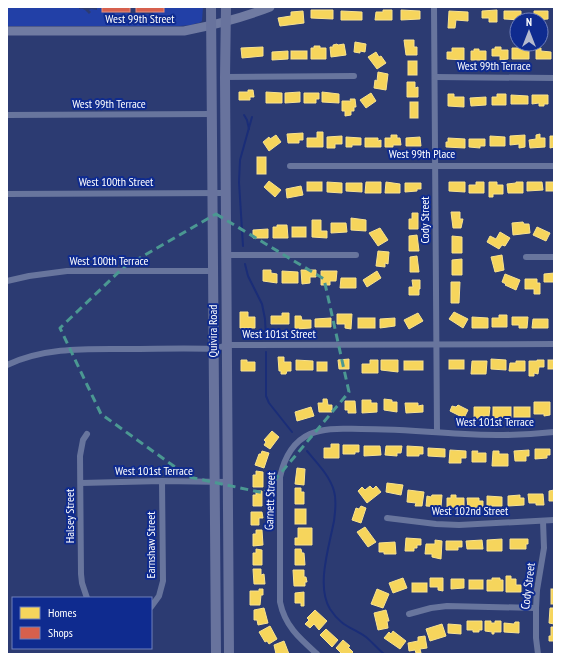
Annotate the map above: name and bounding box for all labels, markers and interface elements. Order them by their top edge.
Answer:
street label: West 99th Street [105,11,175,26]
north arrow [509,12,549,52]
text: N [526,15,532,29]
street label: West 99th Terrace [457,58,531,73]
street label: West 99th Terrace [72,96,146,111]
street label: West 99th Place [389,146,455,161]
street label: West 100th Street [79,174,154,189]
street label: Cody Street [417,196,432,244]
street label: West 100th Terrace [70,253,149,268]
street label: Quivira Road [205,305,220,357]
street label: West 101st Street [242,326,316,341]
street label: West 101st Terrace [456,414,534,429]
street label: West 101st Terrace [115,463,193,478]
street label: Garnett Street [261,471,278,530]
street label: Halsey Street [62,488,77,543]
street label: West 102nd Street [432,503,509,518]
street label: Earnshaw Street [143,511,158,578]
street label: Cody Street [517,561,538,610]
legend [12,597,152,649]
text: Homes [48,605,76,620]
text: Shops [48,625,73,640]

